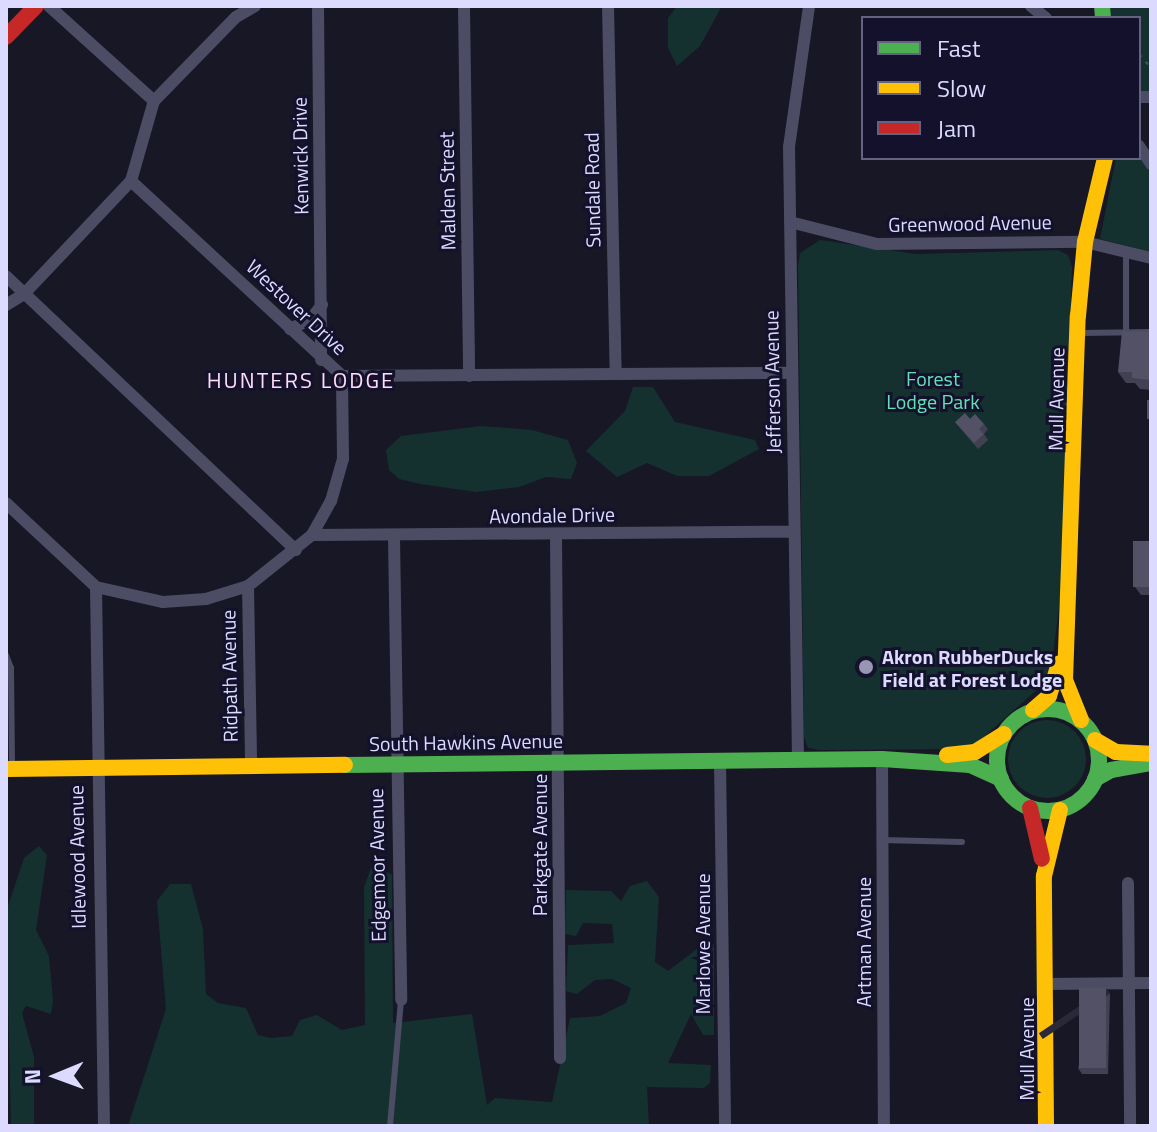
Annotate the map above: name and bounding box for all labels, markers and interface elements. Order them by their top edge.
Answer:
legend [861,16,1141,160]
text: Fast [937,30,980,66]
text: Slow [937,70,986,106]
street label: Kenwick Drive [287,97,313,215]
text: Jam [937,110,976,146]
street label: Malden Street [434,131,460,251]
street label: Sundale Road [579,132,605,248]
street label: Greenwood Avenue [888,210,1052,236]
street label: Westover Drive [242,254,352,360]
street label: Jefferson Avenue [759,310,785,454]
street label: Mull Avenue [1043,347,1069,451]
park label: Forest Lodge Park [886,366,980,413]
district label: HUNTERS LODGE [207,368,395,394]
street label: Avondale Drive [489,502,615,528]
street label: Ridpath Avenue [216,610,242,742]
place label: Akron RubberDucks Field at Forest Lodge [882,644,1062,691]
marker: Akron RubberDucks Field at Forest Lodge [857,658,875,676]
street label: South Hawkins Avenue [369,728,563,756]
street label: Parkgate Avenue [527,774,551,916]
street label: Idlewood Avenue [64,785,90,929]
street label: Edgemoor Avenue [364,788,390,942]
street label: Marlowe Avenue [690,873,714,1015]
street label: Artman Avenue [851,877,875,1007]
street label: Mull Avenue [1014,997,1038,1101]
north arrow [16,1036,96,1116]
text: N [15,1068,49,1084]

